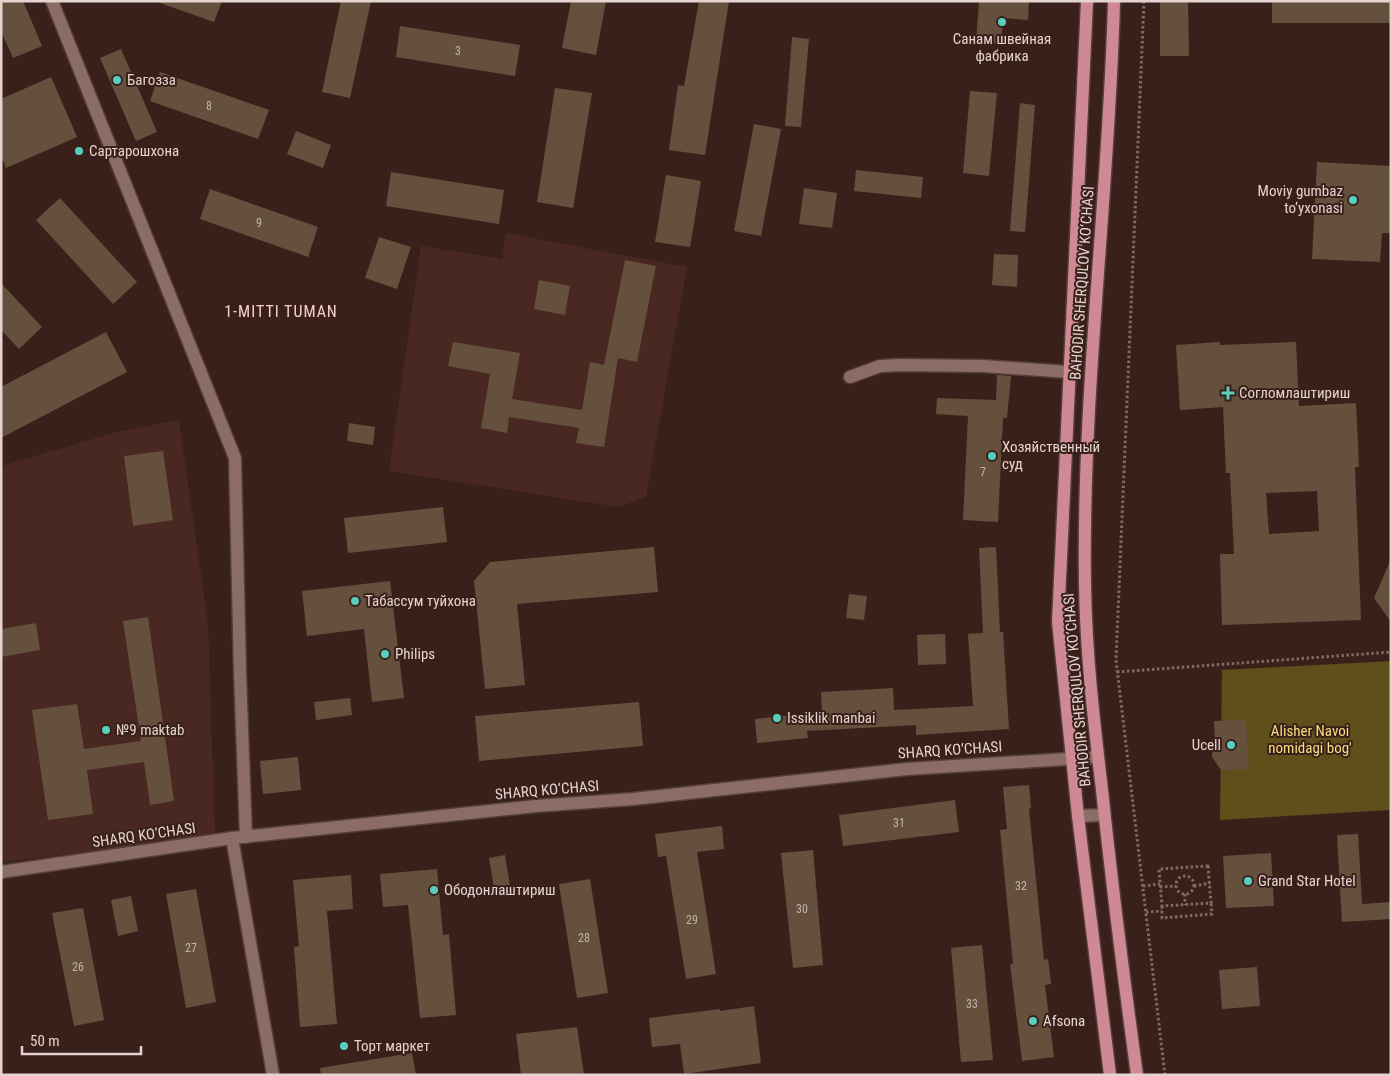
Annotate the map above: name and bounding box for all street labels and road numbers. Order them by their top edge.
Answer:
street label: BAHODIR SHERQULOV KO‘CHASI [1066,186,1098,380]
street label: BAHODIR SHERQULOV KO‘CHASI [1060,592,1094,788]
street label: SHARQ KO‘CHASI [897,737,1003,763]
street label: SHARQ KO‘CHASI [494,776,600,804]
street label: SHARQ KO‘CHASI [91,819,197,851]

